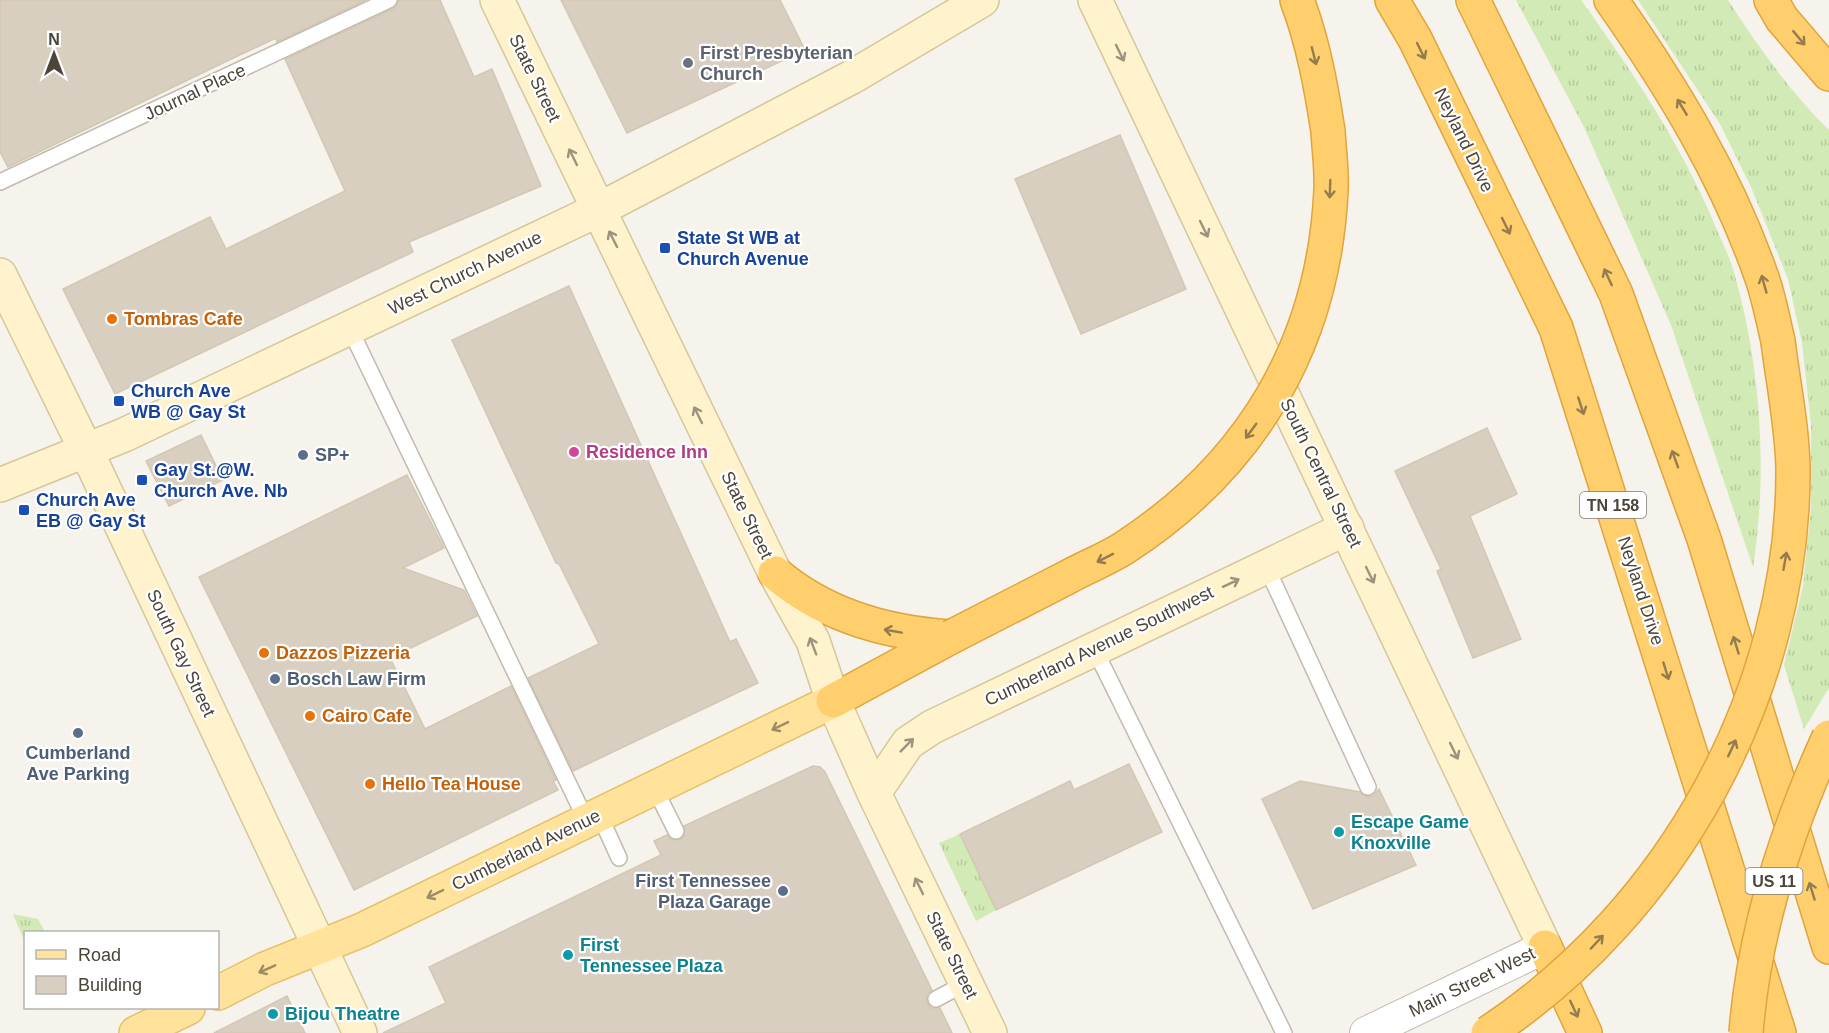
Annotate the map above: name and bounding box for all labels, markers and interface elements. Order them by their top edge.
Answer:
north arrow [24,24,84,84]
one-way arrow [1792,30,1805,46]
text: N [48,31,60,48]
street label: State Street [505,31,565,125]
one-way arrow [1415,42,1427,60]
place label: First Presbyterian Church [700,43,853,84]
one-way arrow [1115,43,1127,61]
one-way arrow [1309,46,1321,65]
marker: First Presbyterian Church [681,56,695,70]
street label: Journal Place [141,60,249,124]
street label: Neyland Drive [1430,85,1498,195]
one-way arrow [1676,99,1688,116]
one-way arrow [567,149,579,167]
one-way arrow [1324,179,1336,199]
one-way arrow [1501,217,1513,235]
one-way arrow [1199,219,1211,237]
street label: West Church Avenue [385,227,545,319]
place label: State St WB at Church Avenue [677,228,809,269]
one-way arrow [607,231,618,249]
marker: State St WB at Church Avenue [658,241,672,255]
one-way arrow [1601,268,1613,286]
one-way arrow [1757,275,1769,294]
place label: Tombras Cafe [124,309,243,329]
marker: Tombras Cafe [105,312,119,326]
place label: Church Ave WB @ Gay St [131,381,246,422]
marker: Church Ave WB @ Gay St [112,394,126,408]
street label: South Central Street [1276,395,1366,551]
one-way arrow [1576,396,1587,415]
one-way arrow [692,406,704,424]
one-way arrow [1245,423,1258,439]
place label: Residence Inn [586,442,708,462]
place label: SP+ [315,445,350,465]
marker: Residence Inn [567,445,581,459]
marker: SP+ [296,448,310,462]
one-way arrow [1669,451,1680,469]
place label: Gay St.@W. Church Ave. Nb [154,460,288,501]
street label: State Street [717,468,777,562]
marker: Gay St.@W. Church Ave. Nb [135,473,149,487]
place label: Church Ave EB @ Gay St [36,490,146,531]
road number: TN 158 [1580,492,1646,518]
marker: Church Ave EB @ Gay St [17,503,31,517]
street label: Neyland Drive [1614,534,1668,648]
one-way arrow [1097,552,1115,564]
one-way arrow [1780,552,1791,571]
one-way arrow [1364,566,1376,584]
one-way arrow [1222,576,1240,588]
street label: Cumberland Avenue Southwest [981,582,1217,710]
street label: South Gay Street [143,586,219,720]
one-way arrow [883,625,903,636]
one-way arrow [1730,636,1741,655]
one-way arrow [807,637,818,655]
place label: Dazzos Pizzeria [276,643,411,663]
marker: Dazzos Pizzeria [257,646,271,660]
one-way arrow [1661,662,1672,681]
place label: Bosch Law Firm [287,669,426,689]
marker: Bosch Law Firm [268,672,282,686]
place label: Cairo Cafe [322,706,412,726]
marker: Cairo Cafe [303,709,317,723]
one-way arrow [771,721,789,733]
marker: Cumberland Ave Parking [71,726,85,740]
one-way arrow [900,738,915,753]
one-way arrow [1726,740,1738,758]
one-way arrow [1449,742,1461,760]
place label: Cumberland Ave Parking [25,743,131,784]
place label: Hello Tea House [382,774,521,794]
marker: Hello Tea House [363,777,377,791]
street label: Cumberland Avenue [448,805,604,895]
place label: Escape Game Knoxville [1351,812,1469,853]
marker: Escape Game Knoxville [1332,825,1346,839]
road number: US 11 [1746,868,1802,894]
place label: First Tennessee Plaza Garage [635,871,771,912]
one-way arrow [912,877,924,895]
one-way arrow [1806,882,1817,901]
marker: First Tennessee Plaza Garage [776,884,790,898]
one-way arrow [426,889,444,901]
street label: State Street [922,908,982,1002]
legend [24,931,219,1009]
one-way arrow [1590,934,1604,949]
place label: First Tennessee Plaza [580,935,724,976]
street label: Main Street West [1406,943,1538,1021]
text: Road [78,945,121,965]
marker: First Tennessee Plaza [561,948,575,962]
one-way arrow [259,964,277,975]
text: Building [78,975,142,995]
one-way arrow [1569,999,1580,1017]
place label: Bijou Theatre [285,1004,400,1024]
marker: Bijou Theatre [266,1007,280,1021]

